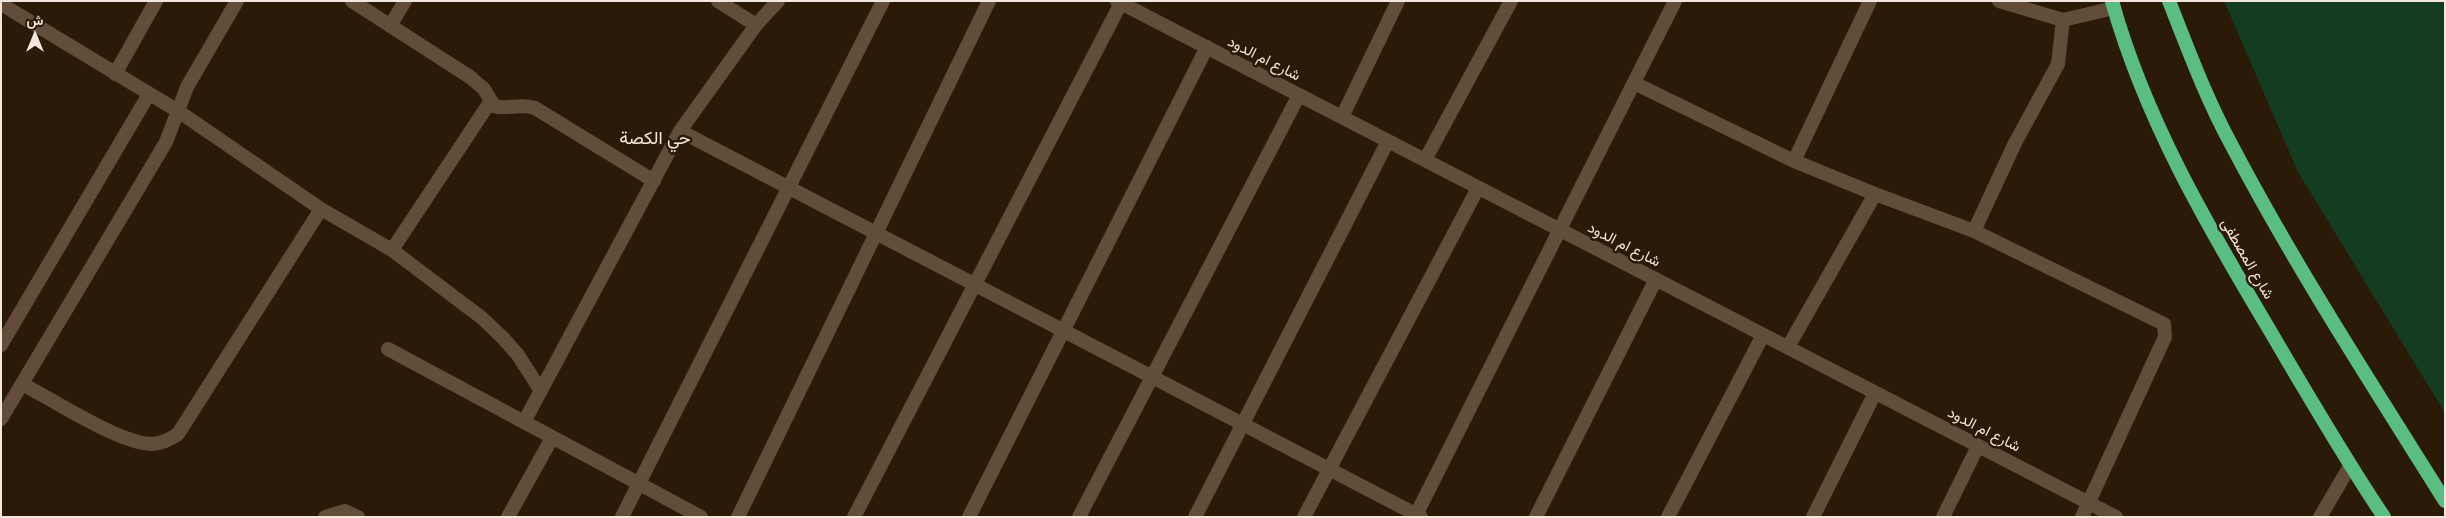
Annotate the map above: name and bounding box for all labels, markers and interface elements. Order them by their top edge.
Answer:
north arrow [10,10,60,60]
text: ش [27,11,43,29]
street label: شارع ام الدود [1225,33,1303,85]
district label: حي الكصة [619,128,691,150]
street label: شارع المصطفى [2217,215,2277,303]
street label: شارع ام الدود [1585,219,1663,271]
street label: شارع ام الدود [1945,404,2023,456]

